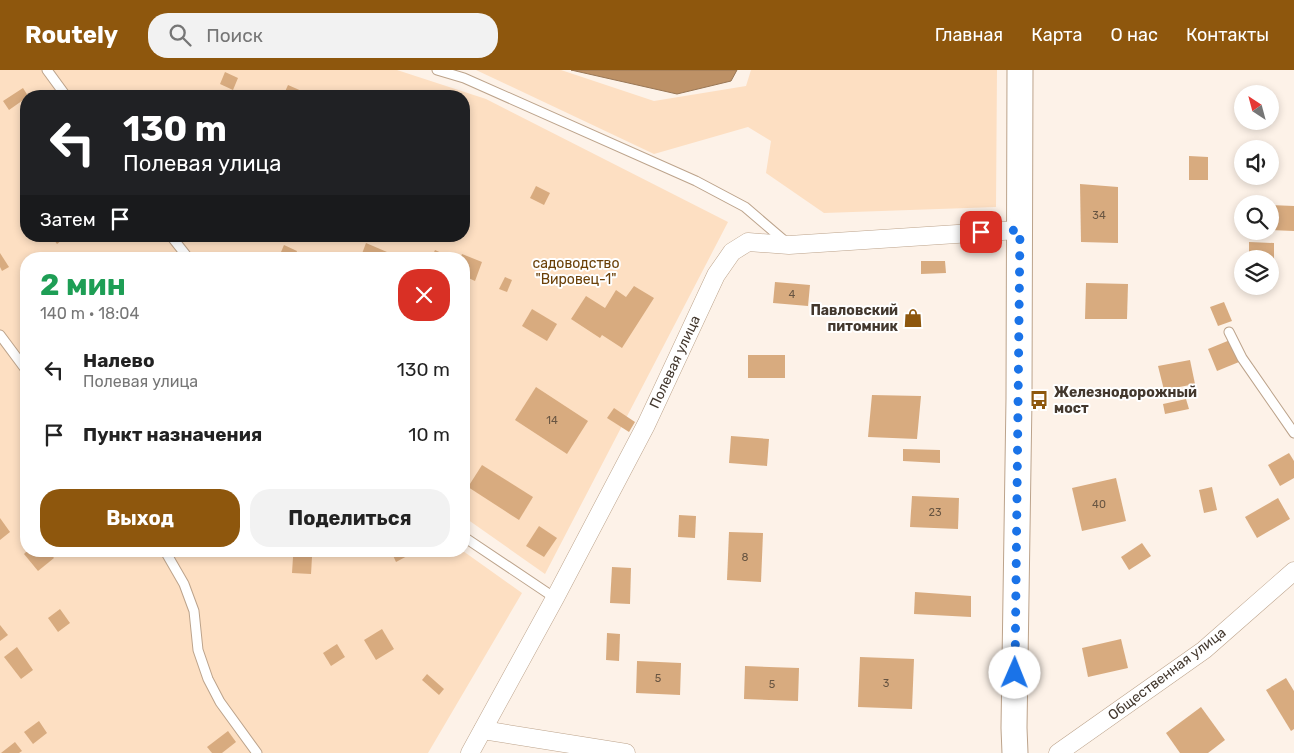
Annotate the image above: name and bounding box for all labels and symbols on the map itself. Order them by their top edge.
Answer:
north arrow [1234,85,1279,130]
house number: 34 [1092,209,1106,222]
pin [960,211,1002,253]
park label: садоводство "Вировец-1" [533,255,619,288]
house number: 4 [789,288,796,301]
place label: Павловский питомник [810,302,899,335]
shop icon: Павловский питомник [902,307,924,329]
street label: Полевая улица [646,313,704,411]
place label: Железнодорожный мост [1054,384,1197,417]
bus stop icon: Железнодорожный мост [1028,389,1050,411]
house number: 14 [546,414,558,427]
house number: 40 [1092,498,1106,511]
house number: 23 [928,506,942,519]
house number: 8 [742,551,749,564]
street label: Общественная улица [1105,624,1229,724]
position arrow [988,646,1040,698]
house number: 5 [655,672,662,685]
house number: 3 [883,677,890,690]
house number: 5 [769,678,776,691]

